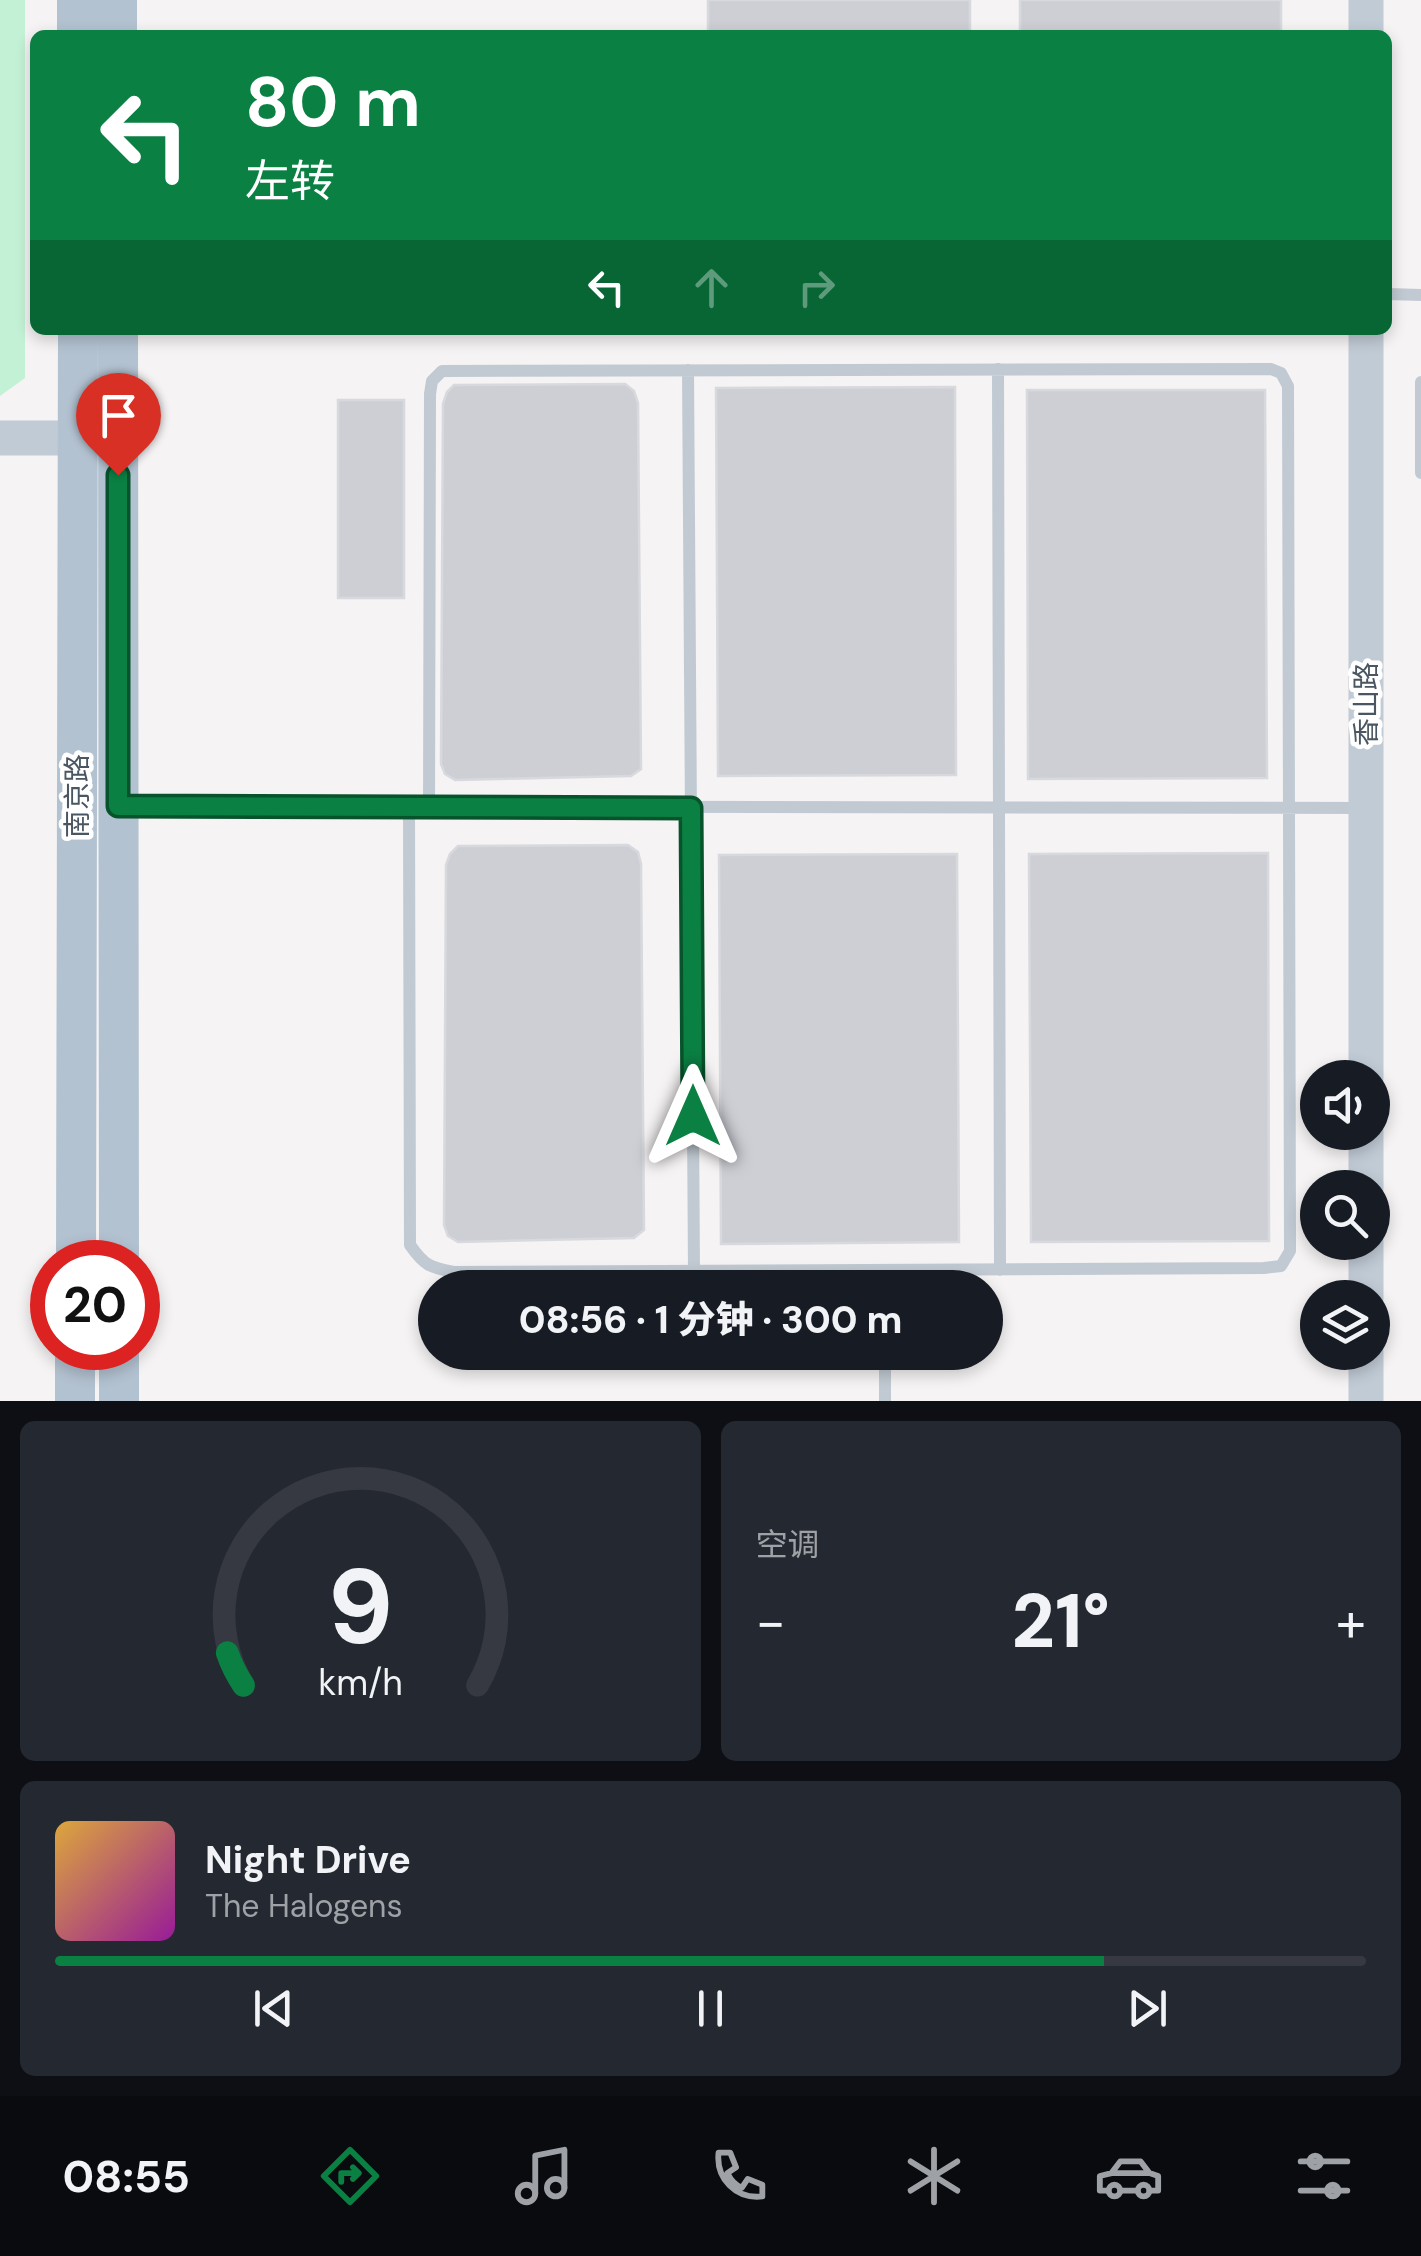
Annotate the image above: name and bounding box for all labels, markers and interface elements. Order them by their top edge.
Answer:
text: 80 m [245,57,421,148]
icon: left [80,70,210,200]
text: 左转 [245,152,335,211]
icon: left [579,260,634,315]
icon: ahead [684,260,739,315]
icon: right [789,260,844,315]
pin [76,373,161,476]
icon: arrive [91,388,146,443]
street label: 香山路 [1348,662,1385,746]
street label: 南京路 [59,754,96,838]
map controls [1300,1060,1390,1370]
button: sound [1300,1060,1390,1150]
position arrow [641,1064,745,1168]
button: search [1300,1170,1390,1260]
speed limit sign: 20 [30,1240,160,1370]
button: layers [1300,1280,1390,1370]
text: 08:56 · 1 分钟 · 300 m [519,1295,902,1345]
text: 空调 [756,1524,820,1566]
text: 9 [327,1540,393,1675]
text: 21° [1012,1573,1110,1670]
text: − [756,1586,786,1658]
text: + [1336,1586,1366,1658]
text: km/h [318,1660,402,1706]
text: Night Drive [205,1835,411,1885]
text: The Halogens [205,1885,403,1927]
icon: previous [246,1981,301,2036]
icon: pause [683,1981,738,2036]
icon: next [1120,1981,1175,2036]
icon: directions [315,2141,385,2211]
icon: music [509,2141,579,2211]
icon: phone [704,2141,774,2211]
icon: climate [899,2141,969,2211]
icon: car [1094,2141,1164,2211]
icon: filters [1289,2141,1359,2211]
text: 08:55 [62,2147,190,2206]

